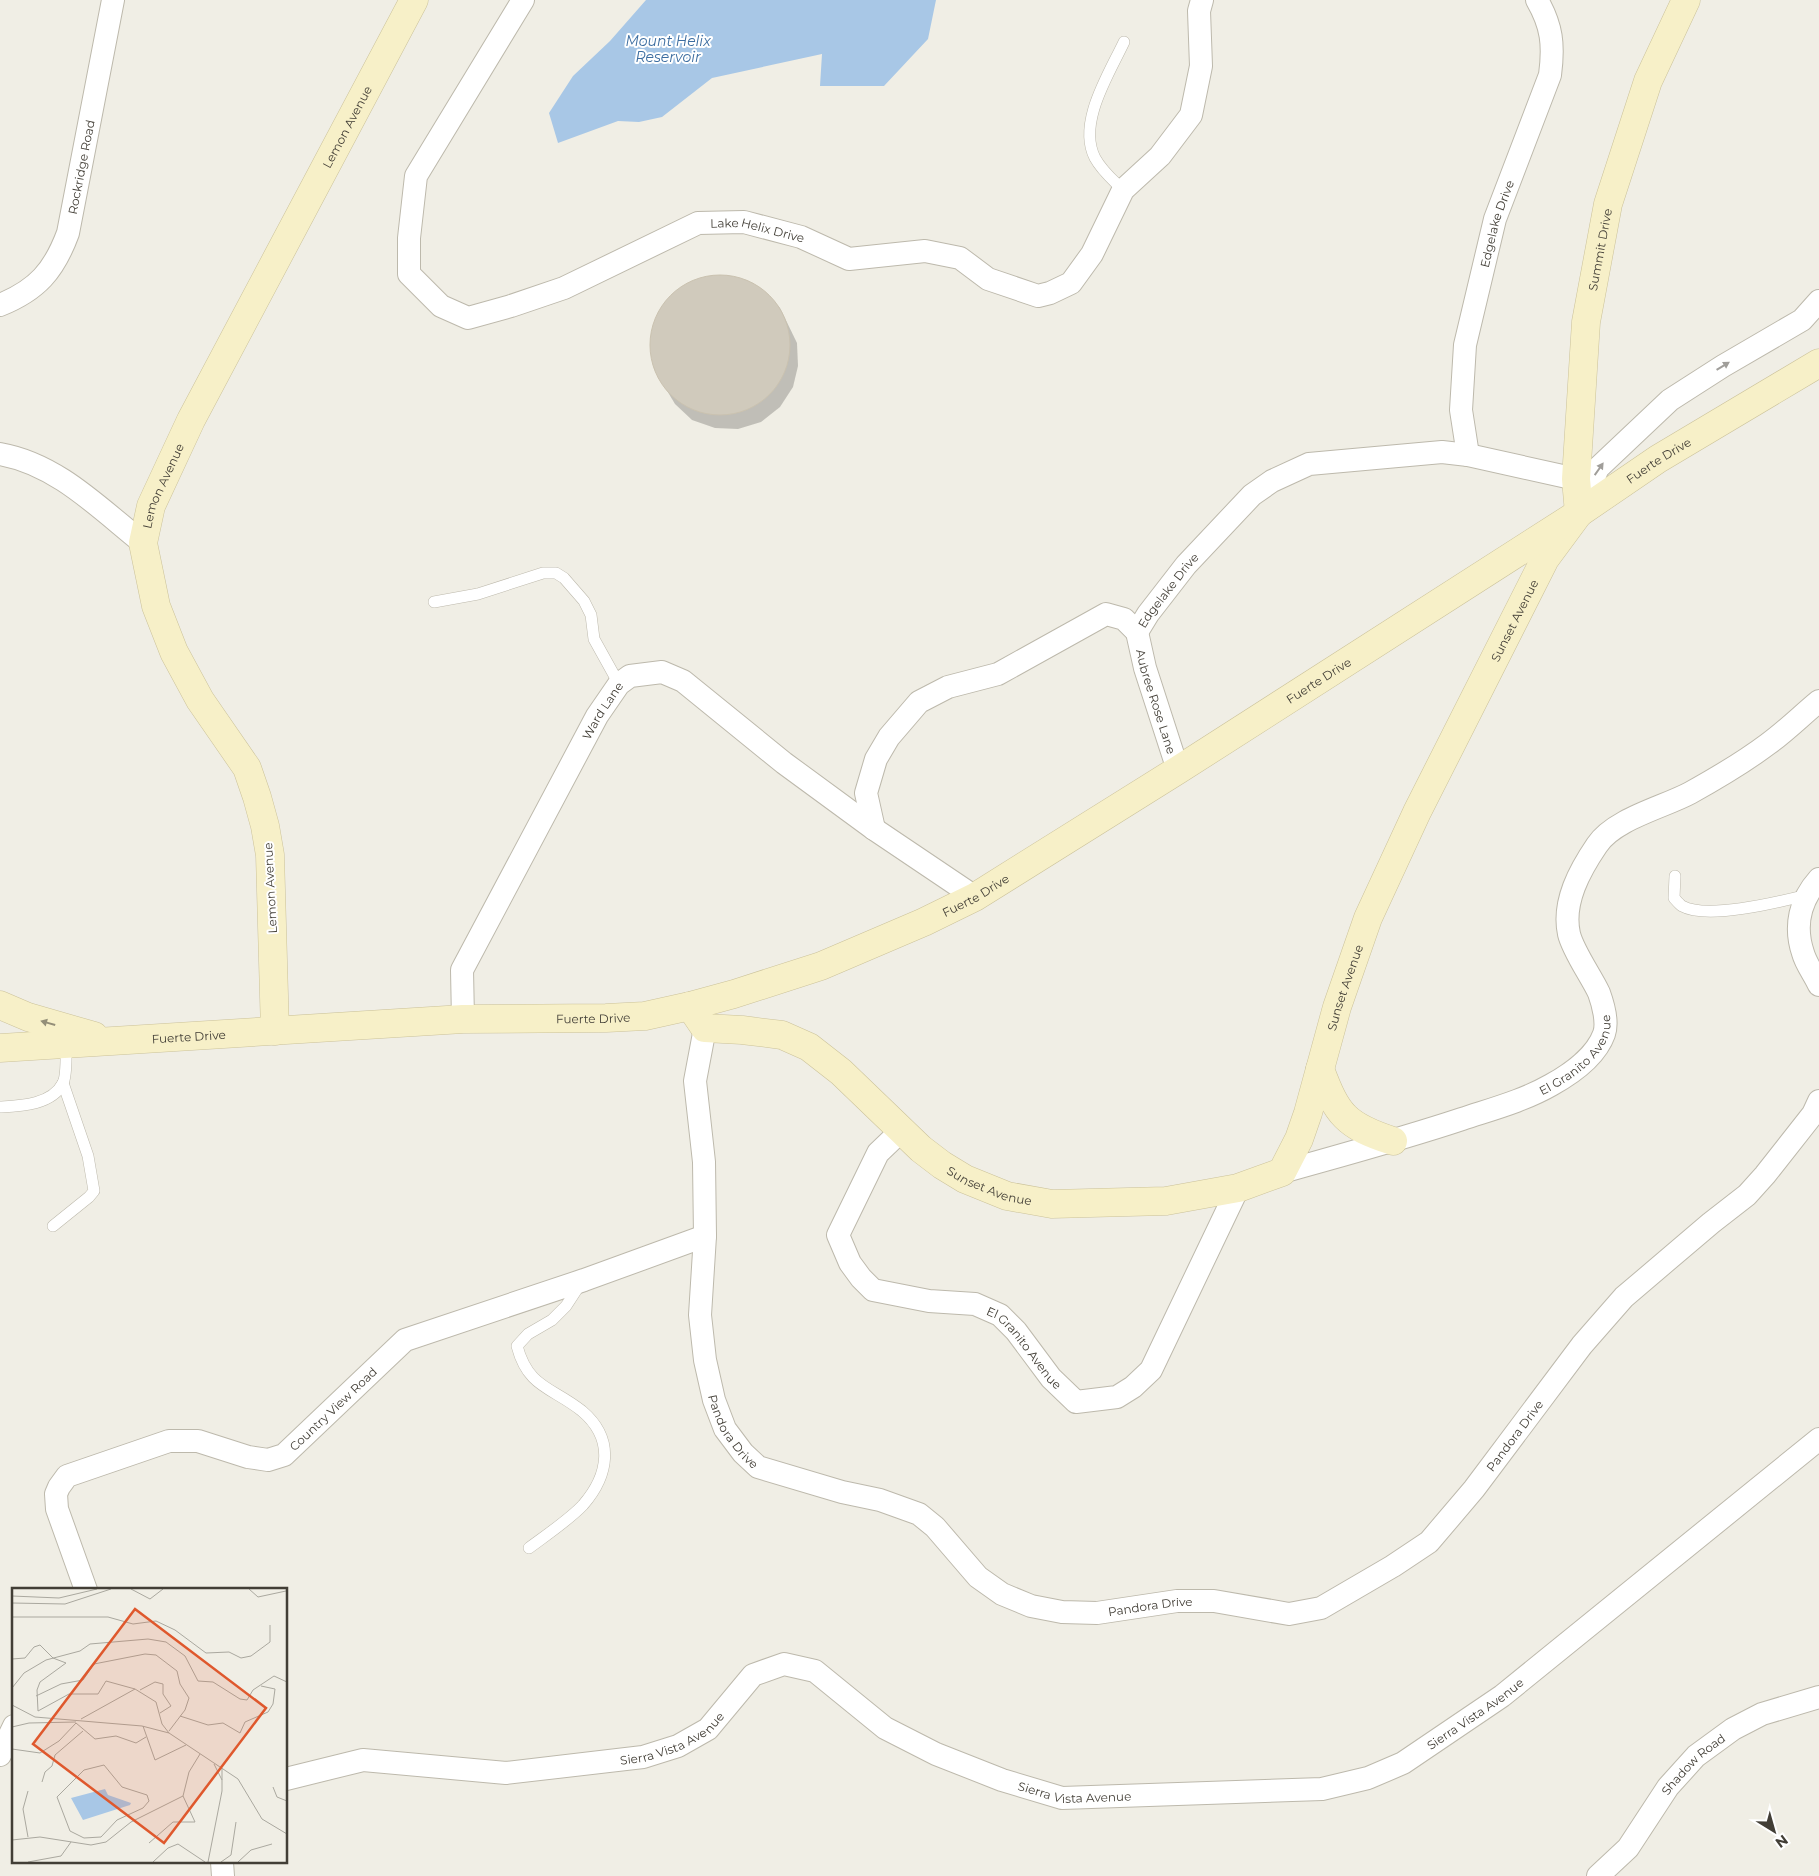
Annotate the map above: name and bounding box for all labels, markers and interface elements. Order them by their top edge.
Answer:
water label: Mount Helix Reservoir [625,32,711,66]
street label: Lemon Avenue [319,83,375,170]
street label: Rockridge Road [64,118,97,216]
street label: Edgelake Drive [1476,178,1517,269]
street label: Summit Drive [1584,207,1615,292]
street label: Lake Helix Drive [710,214,806,245]
one-way arrow [1717,361,1730,371]
street label: Fuerte Drive [1623,434,1693,486]
street label: Lemon Avenue [139,441,187,530]
one-way arrow [1595,462,1604,476]
street label: Edgelake Drive [1134,549,1201,630]
street label: Sunset Avenue [1487,577,1541,664]
street label: Aubree Rose Lane [1133,647,1180,756]
street label: Fuerte Drive [1283,654,1354,706]
street label: Ward Lane [579,679,626,742]
street label: Lemon Avenue [260,842,280,934]
street label: Fuerte Drive [939,870,1011,920]
street label: Sunset Avenue [1323,942,1366,1032]
street label: Fuerte Drive [556,1009,631,1026]
street label: El Granito Avenue [1536,1014,1613,1098]
one-way arrow [41,1019,56,1027]
street label: Fuerte Drive [151,1026,226,1046]
street label: Sunset Avenue [944,1162,1033,1208]
street label: El Granito Avenue [985,1303,1065,1392]
street label: Country View Road [286,1364,380,1454]
street label: Pandora Drive [705,1393,762,1471]
street label: Pandora Drive [1483,1397,1546,1474]
inset map [12,1588,288,1864]
street label: Pandora Drive [1107,1594,1193,1619]
street label: Sierra Vista Avenue [1424,1674,1526,1752]
street label: Sierra Vista Avenue [619,1709,727,1767]
street label: Shadow Road [1658,1730,1728,1797]
street label: Sierra Vista Avenue [1016,1778,1131,1805]
north arrow [1749,1806,1799,1856]
text: N [1772,1831,1792,1852]

